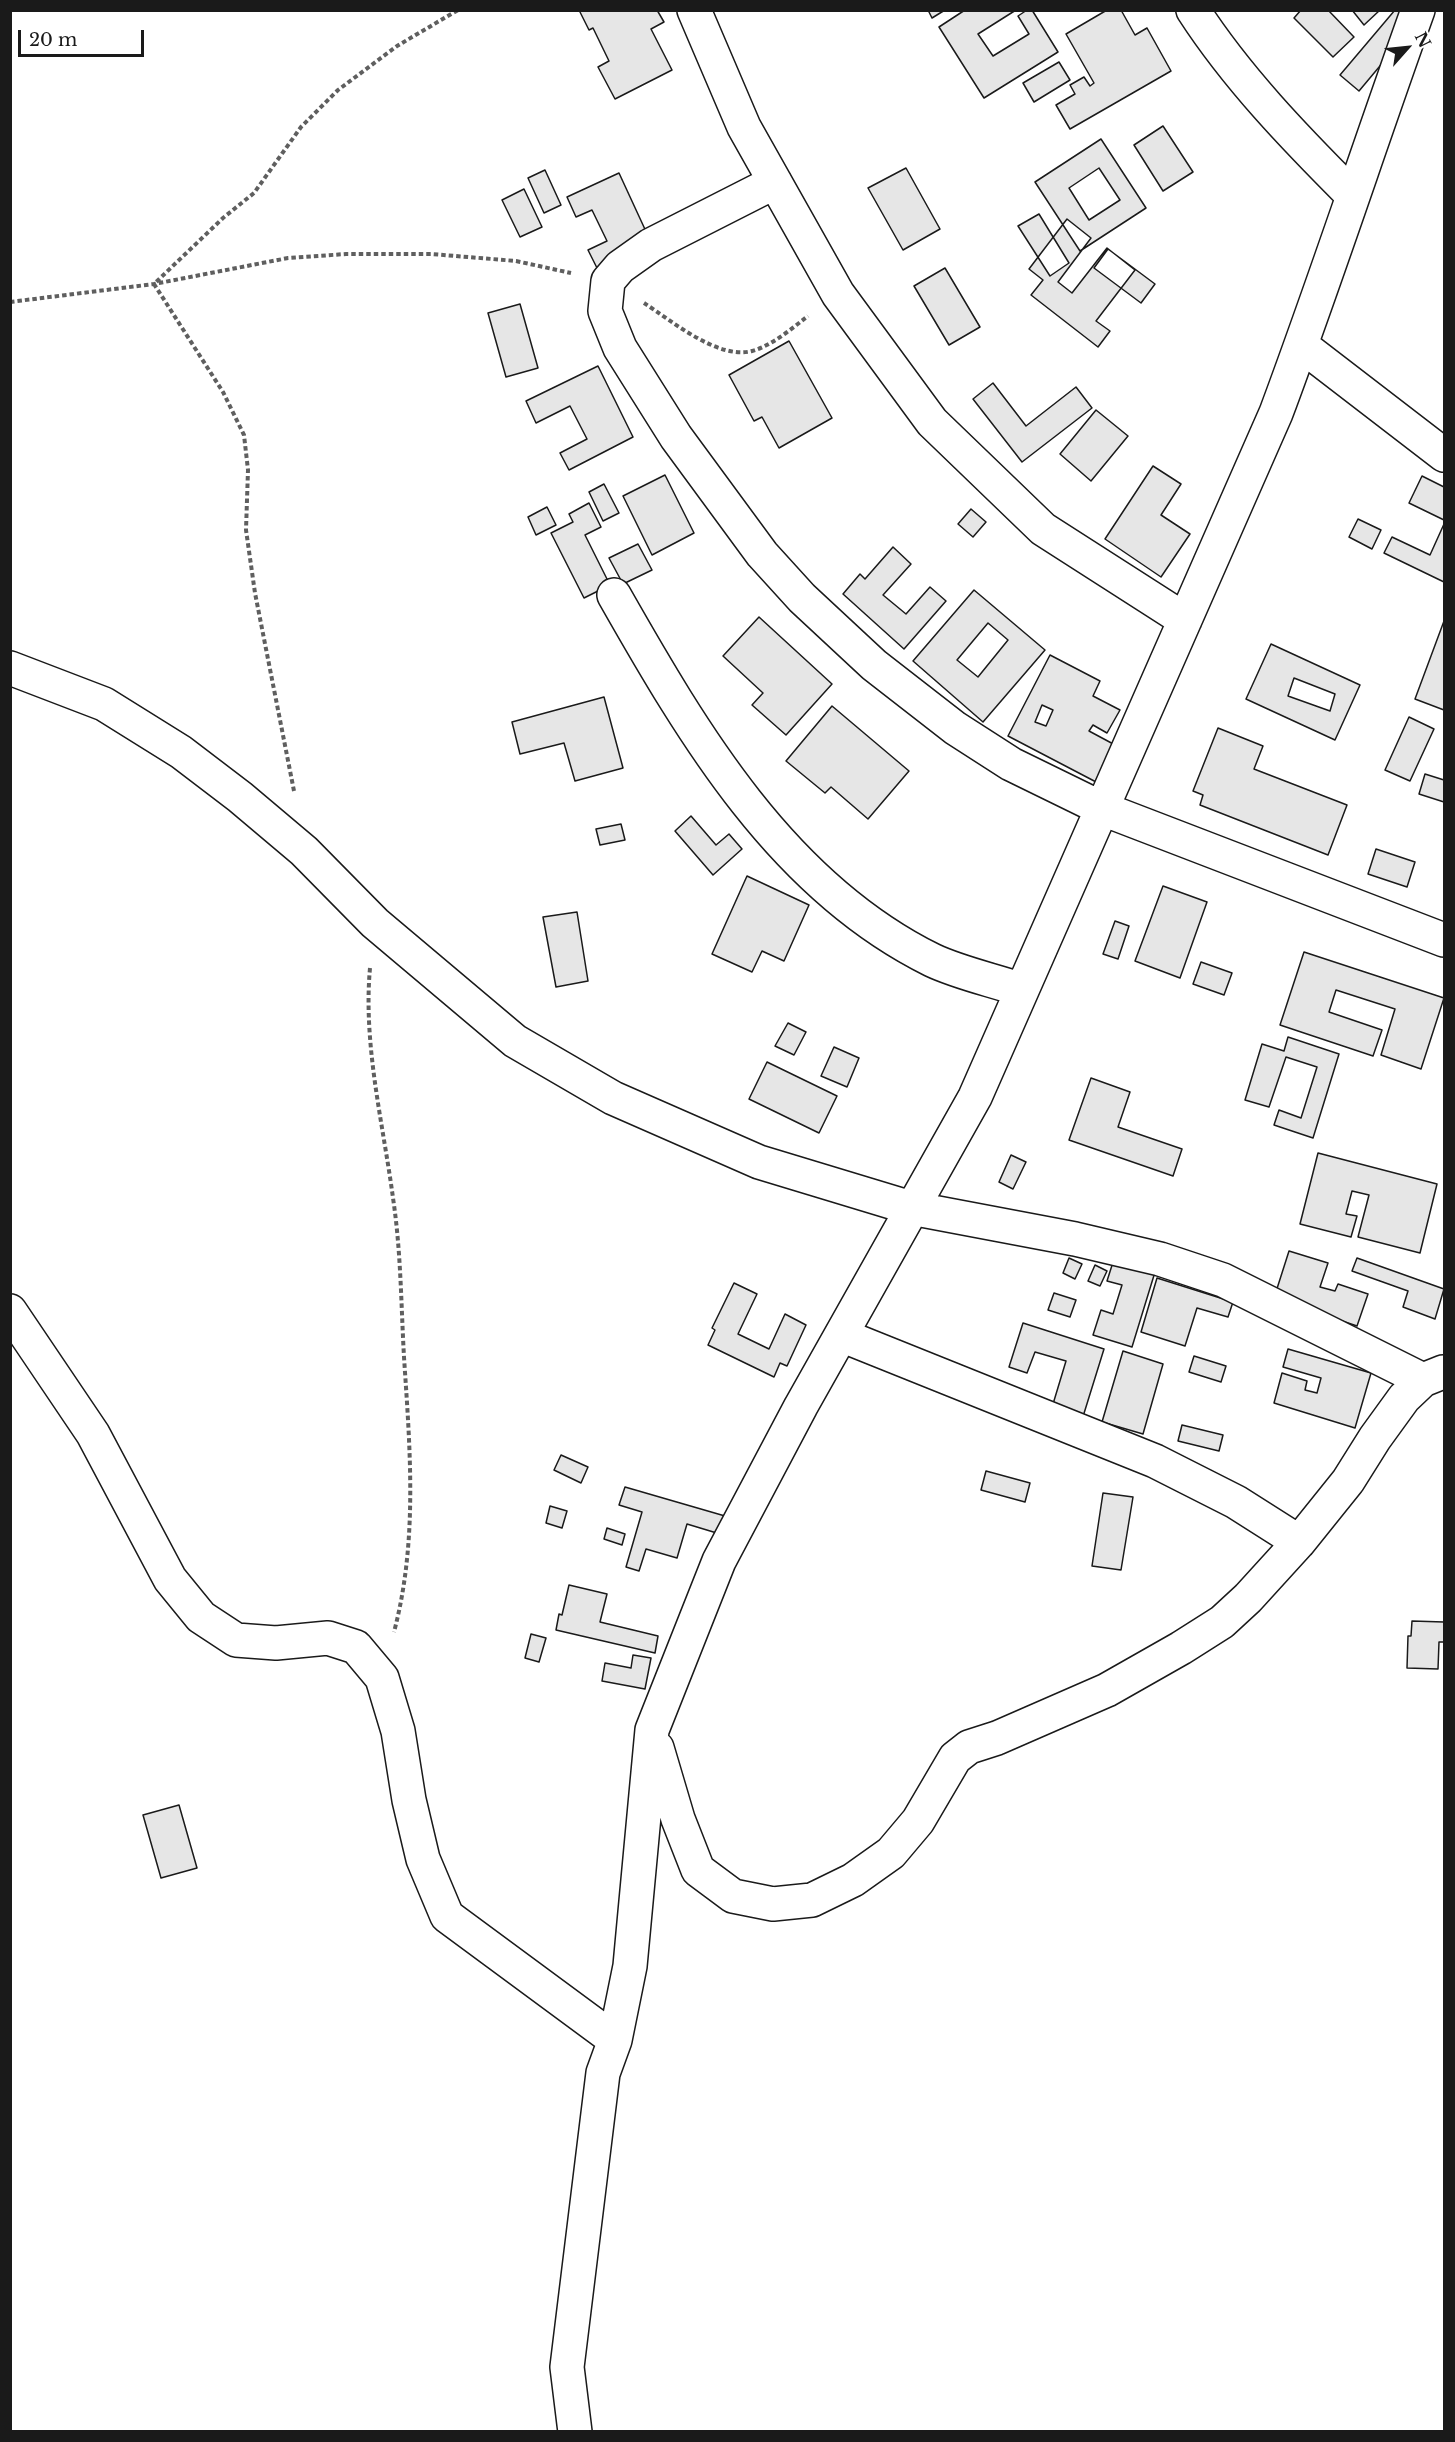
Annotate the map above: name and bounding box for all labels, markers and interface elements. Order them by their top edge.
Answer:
scale bar [21,18,147,56]
north arrow [1377,18,1437,78]
text: 20 m [29,29,77,51]
text: N [1411,29,1435,51]

